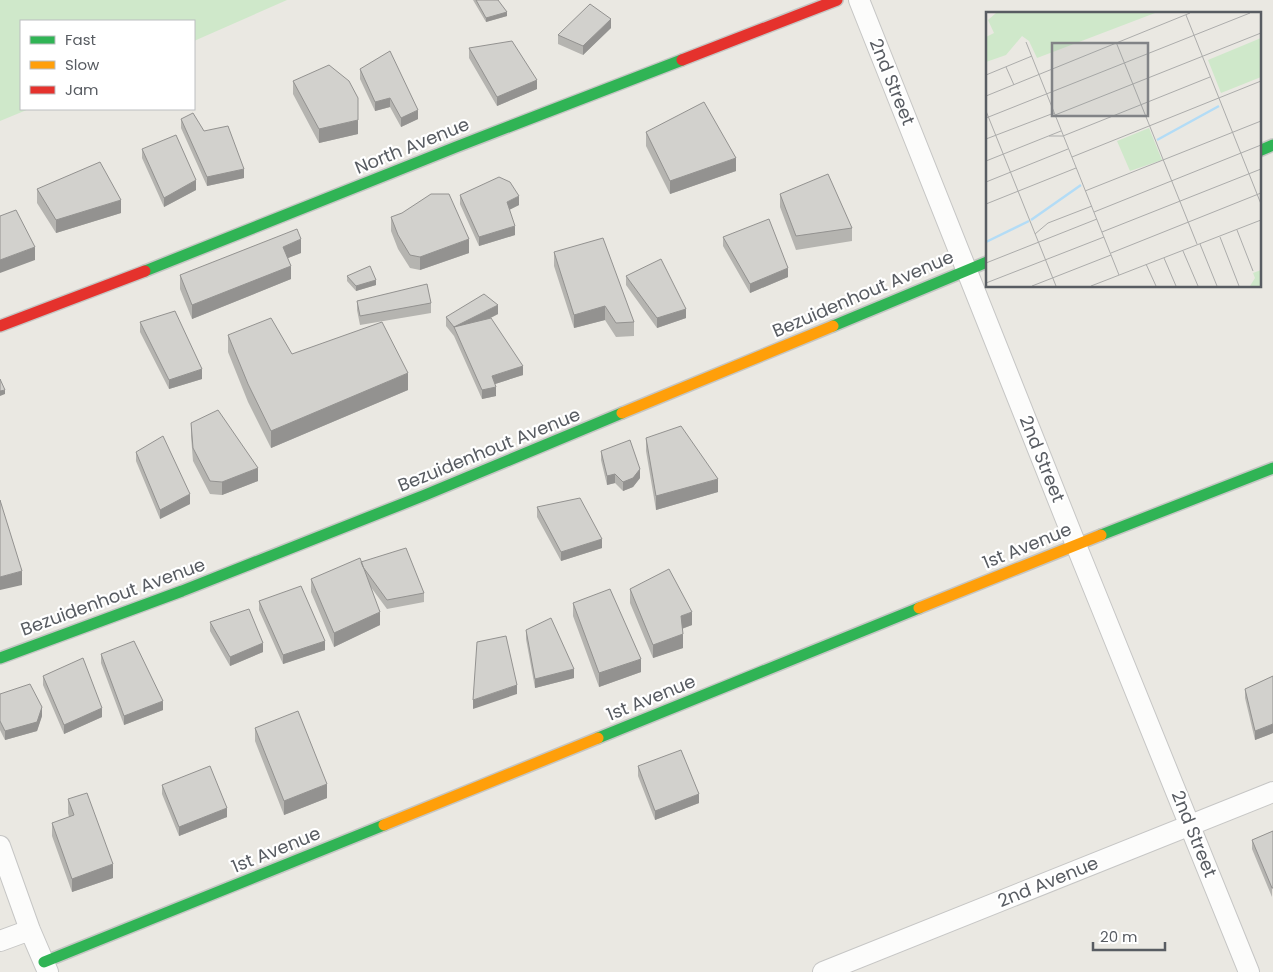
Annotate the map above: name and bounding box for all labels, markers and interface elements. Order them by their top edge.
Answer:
inset map [986,12,1260,288]
legend [20,20,195,110]
text: Fast [65,29,96,50]
street label: 2nd Street [864,35,921,129]
text: Slow [65,54,100,75]
text: Jam [65,79,99,100]
street label: North Avenue [351,111,473,180]
street label: Bezuidenhout Avenue [768,244,957,343]
street label: Bezuidenhout Avenue [394,401,584,498]
street label: 2nd Street [1014,412,1071,506]
street label: 1st Avenue [979,516,1075,575]
street label: Bezuidenhout Avenue [17,551,209,642]
street label: 1st Avenue [603,668,699,727]
street label: 2nd Street [1166,787,1223,881]
street label: 1st Avenue [228,820,324,879]
street label: 2nd Avenue [994,850,1102,913]
scale bar [1093,920,1166,952]
text: 20 m [1100,926,1138,947]

